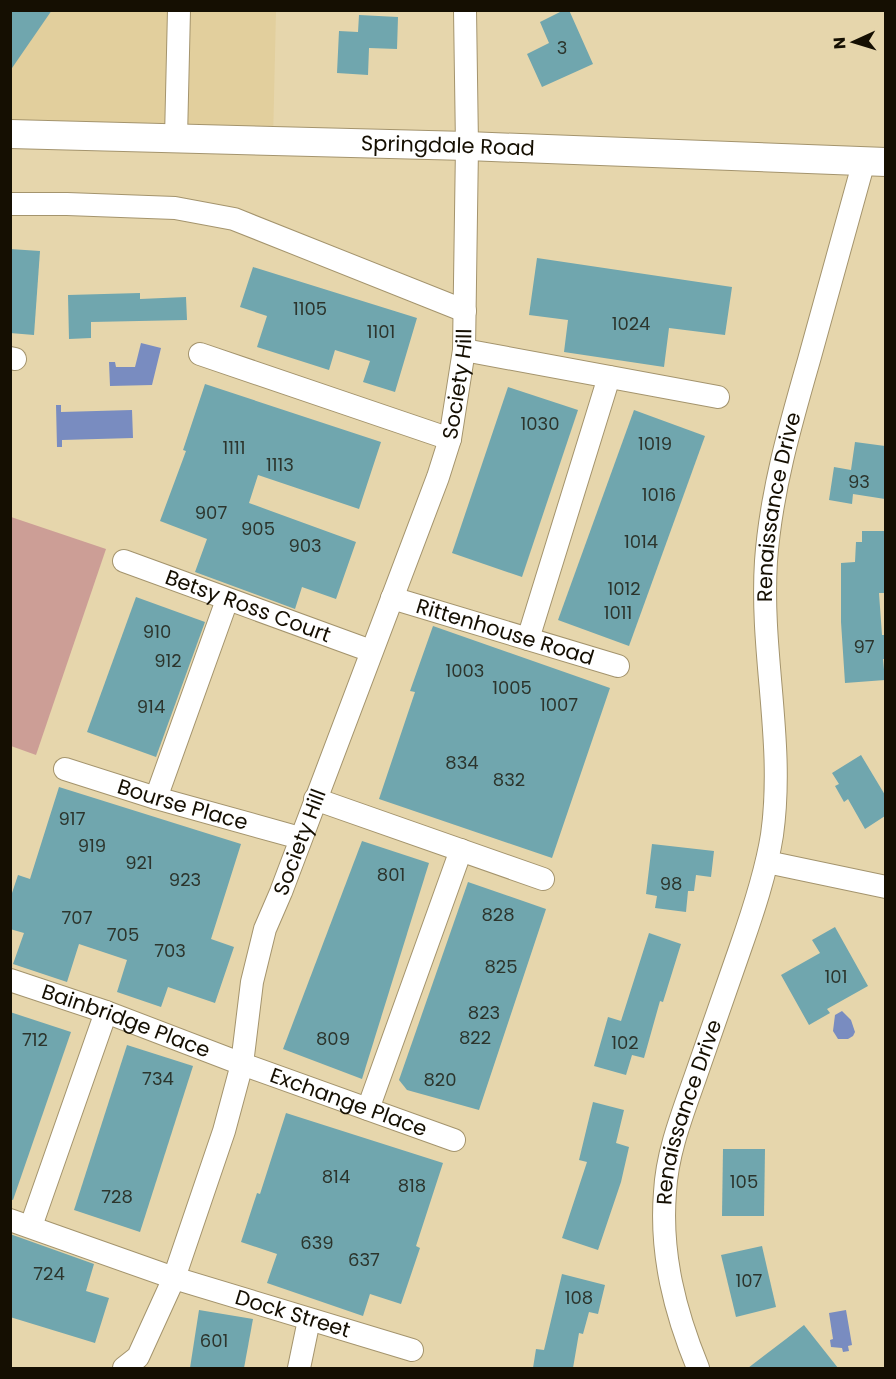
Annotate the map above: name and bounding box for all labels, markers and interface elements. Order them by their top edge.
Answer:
north arrow [824,12,884,72]
house number: 3 [557,35,567,60]
text: N [828,36,851,50]
street label: Springdale Road [360,128,535,163]
house number: 1105 [293,296,327,321]
house number: 1024 [612,311,650,336]
house number: 1101 [367,319,395,344]
street label: Society Hill [435,328,479,441]
street label: Renaissance Drive [750,409,808,602]
house number: 1030 [521,411,559,436]
house number: 1019 [638,431,672,456]
house number: 1111 [222,435,246,460]
house number: 1113 [266,452,294,477]
house number: 93 [848,469,870,494]
house number: 1016 [642,482,676,507]
house number: 907 [195,500,227,525]
house number: 905 [241,516,275,541]
house number: 1014 [624,529,658,554]
house number: 903 [288,533,322,558]
street label: Betsy Ross Court [161,562,335,649]
house number: 1012 [607,576,641,601]
street label: Rittenhouse Road [413,591,598,672]
house number: 1011 [604,600,632,625]
house number: 910 [143,619,171,644]
house number: 97 [853,634,875,659]
house number: 912 [154,648,182,673]
house number: 1003 [446,658,484,683]
house number: 1005 [492,675,532,700]
house number: 1007 [540,692,578,717]
house number: 914 [137,694,165,719]
house number: 834 [445,750,479,775]
house number: 832 [493,767,525,792]
street label: Bourse Place [114,772,251,837]
street label: Society Hill [266,785,333,899]
house number: 917 [59,806,86,831]
house number: 919 [78,833,106,858]
house number: 921 [125,850,153,875]
house number: 801 [377,862,405,887]
house number: 923 [169,867,201,892]
house number: 98 [660,871,682,896]
house number: 828 [481,902,515,927]
house number: 707 [62,905,93,930]
house number: 705 [107,922,139,947]
house number: 703 [154,938,186,963]
house number: 825 [484,954,518,979]
house number: 101 [825,964,847,989]
street label: Bainbridge Place [38,977,215,1065]
house number: 823 [468,1000,500,1025]
street label: Renaissance Drive [649,1015,728,1206]
house number: 822 [459,1025,491,1050]
house number: 809 [316,1026,350,1051]
house number: 712 [22,1027,48,1052]
house number: 102 [611,1030,639,1055]
street label: Exchange Place [266,1060,431,1143]
house number: 734 [142,1066,174,1091]
house number: 820 [423,1067,457,1092]
house number: 814 [322,1164,350,1189]
house number: 105 [730,1169,758,1194]
house number: 818 [398,1173,426,1198]
house number: 728 [101,1184,133,1209]
house number: 639 [300,1230,334,1255]
house number: 637 [348,1247,380,1272]
house number: 724 [33,1261,65,1286]
house number: 107 [736,1268,763,1293]
street label: Dock Street [232,1282,354,1345]
house number: 108 [565,1285,593,1310]
house number: 601 [200,1328,228,1353]

